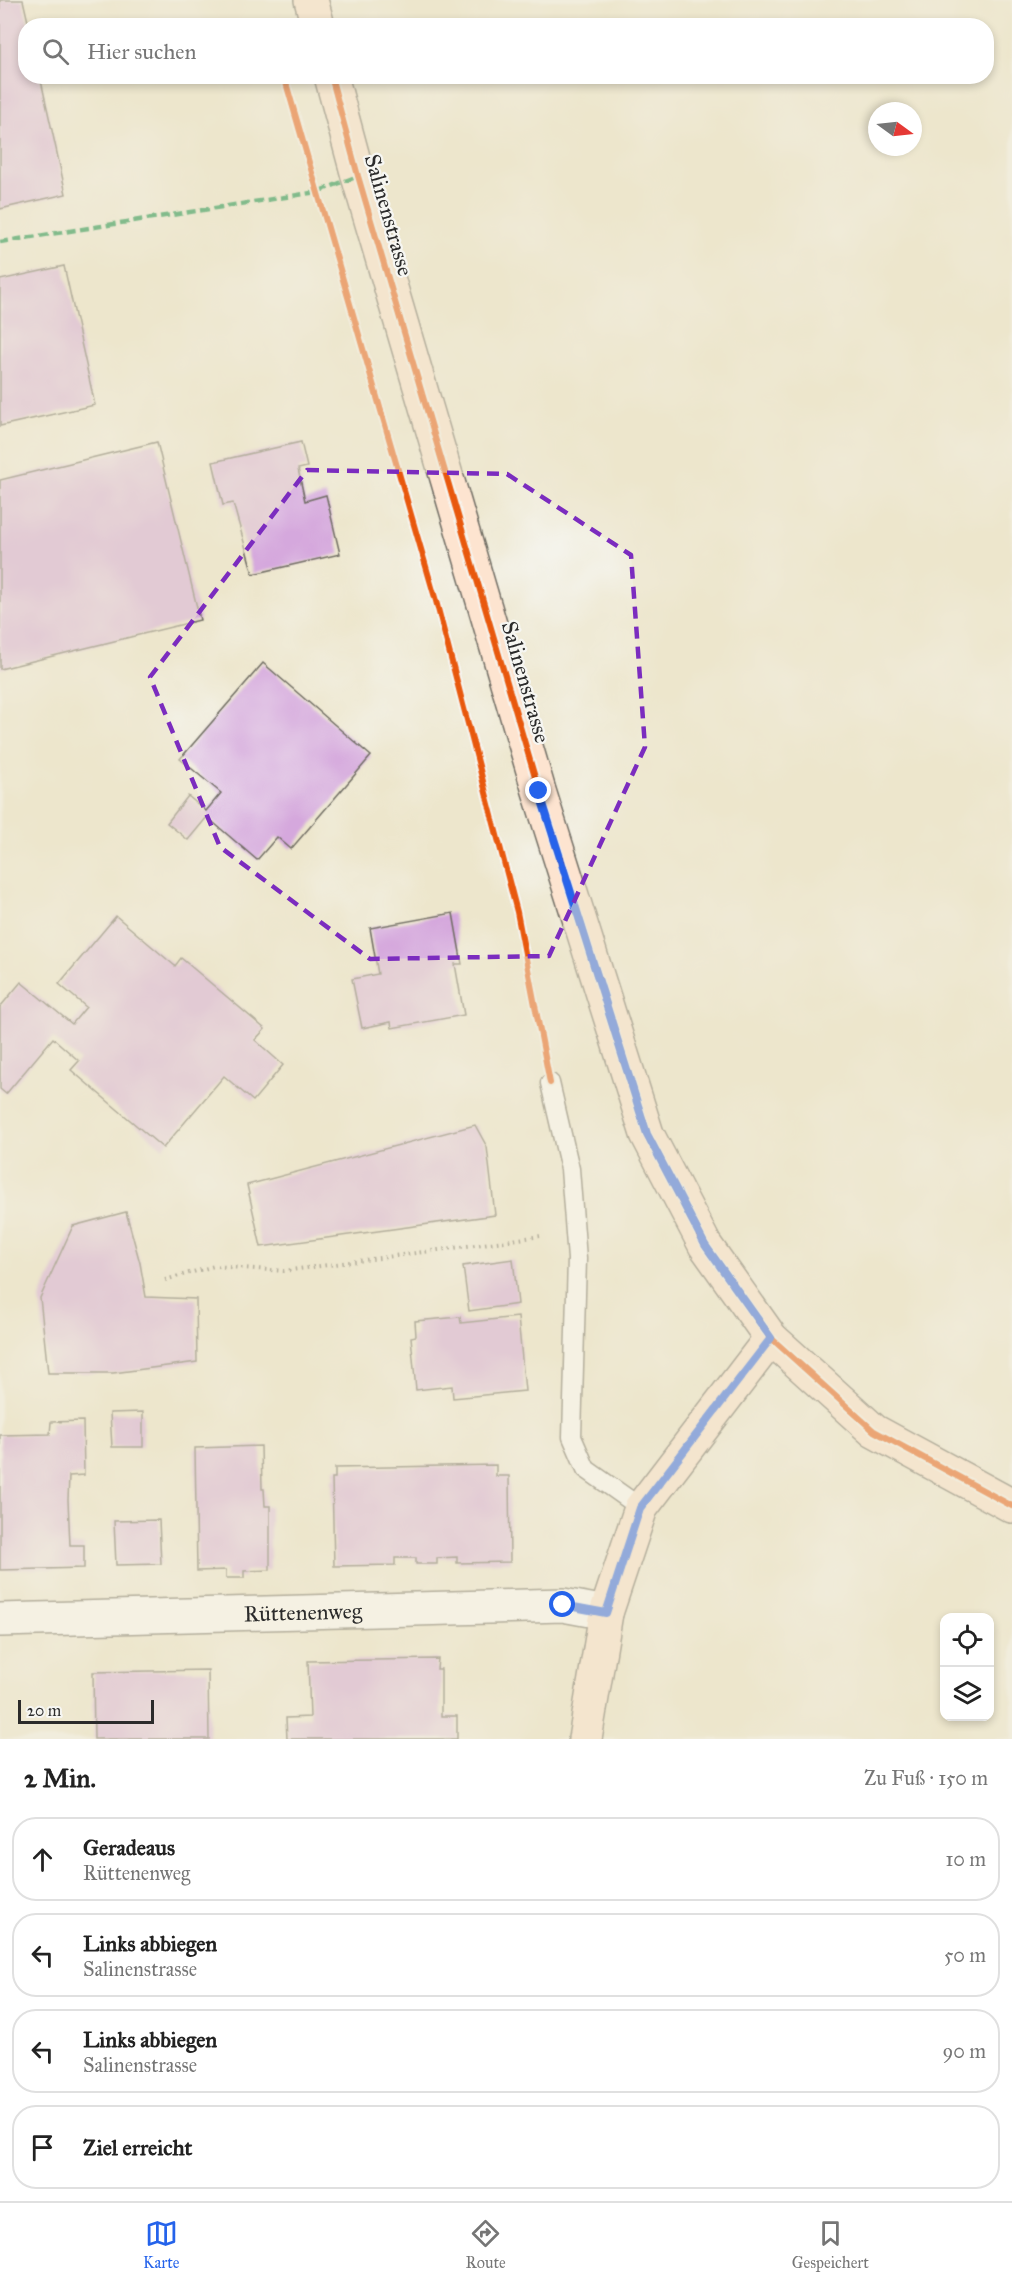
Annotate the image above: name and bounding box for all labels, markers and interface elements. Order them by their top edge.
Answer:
search box [18,18,994,84]
icon: search [39,35,72,68]
text: Hier suchen [87,38,196,65]
north arrow [868,102,922,156]
street label: Salinenstrasse [359,151,419,279]
street label: Salinenstrasse [496,618,556,746]
route end [525,777,551,803]
route start [549,1591,575,1617]
street label: Rüttenenweg [243,1597,363,1627]
map controls [940,1613,994,1721]
button: locate [940,1613,994,1667]
button: layers [940,1667,994,1721]
scale bar [18,1697,154,1724]
text: 20 m [27,1701,61,1720]
text: 2 Min. [24,1762,96,1794]
text: Zu Fuß · 150 m [864,1766,988,1790]
text: Geradeaus [83,1834,175,1861]
icon: ahead [26,1843,59,1876]
text: 10 m [945,1847,986,1871]
text: Rüttenenweg [83,1861,190,1885]
text: Links abbiegen [83,1930,217,1957]
icon: left [26,1939,59,1972]
text: 50 m [944,1943,986,1967]
text: Salinenstrasse [83,1957,197,1981]
text: Links abbiegen [83,2026,217,2053]
icon: left [26,2035,59,2068]
text: 90 m [943,2039,986,2063]
text: Salinenstrasse [83,2053,197,2077]
icon: arrive [26,2131,59,2164]
text: Ziel erreicht [83,2134,192,2161]
tab: Karte [143,2217,179,2272]
tab: Route [466,2217,506,2272]
tab: Gespeichert [792,2217,869,2272]

